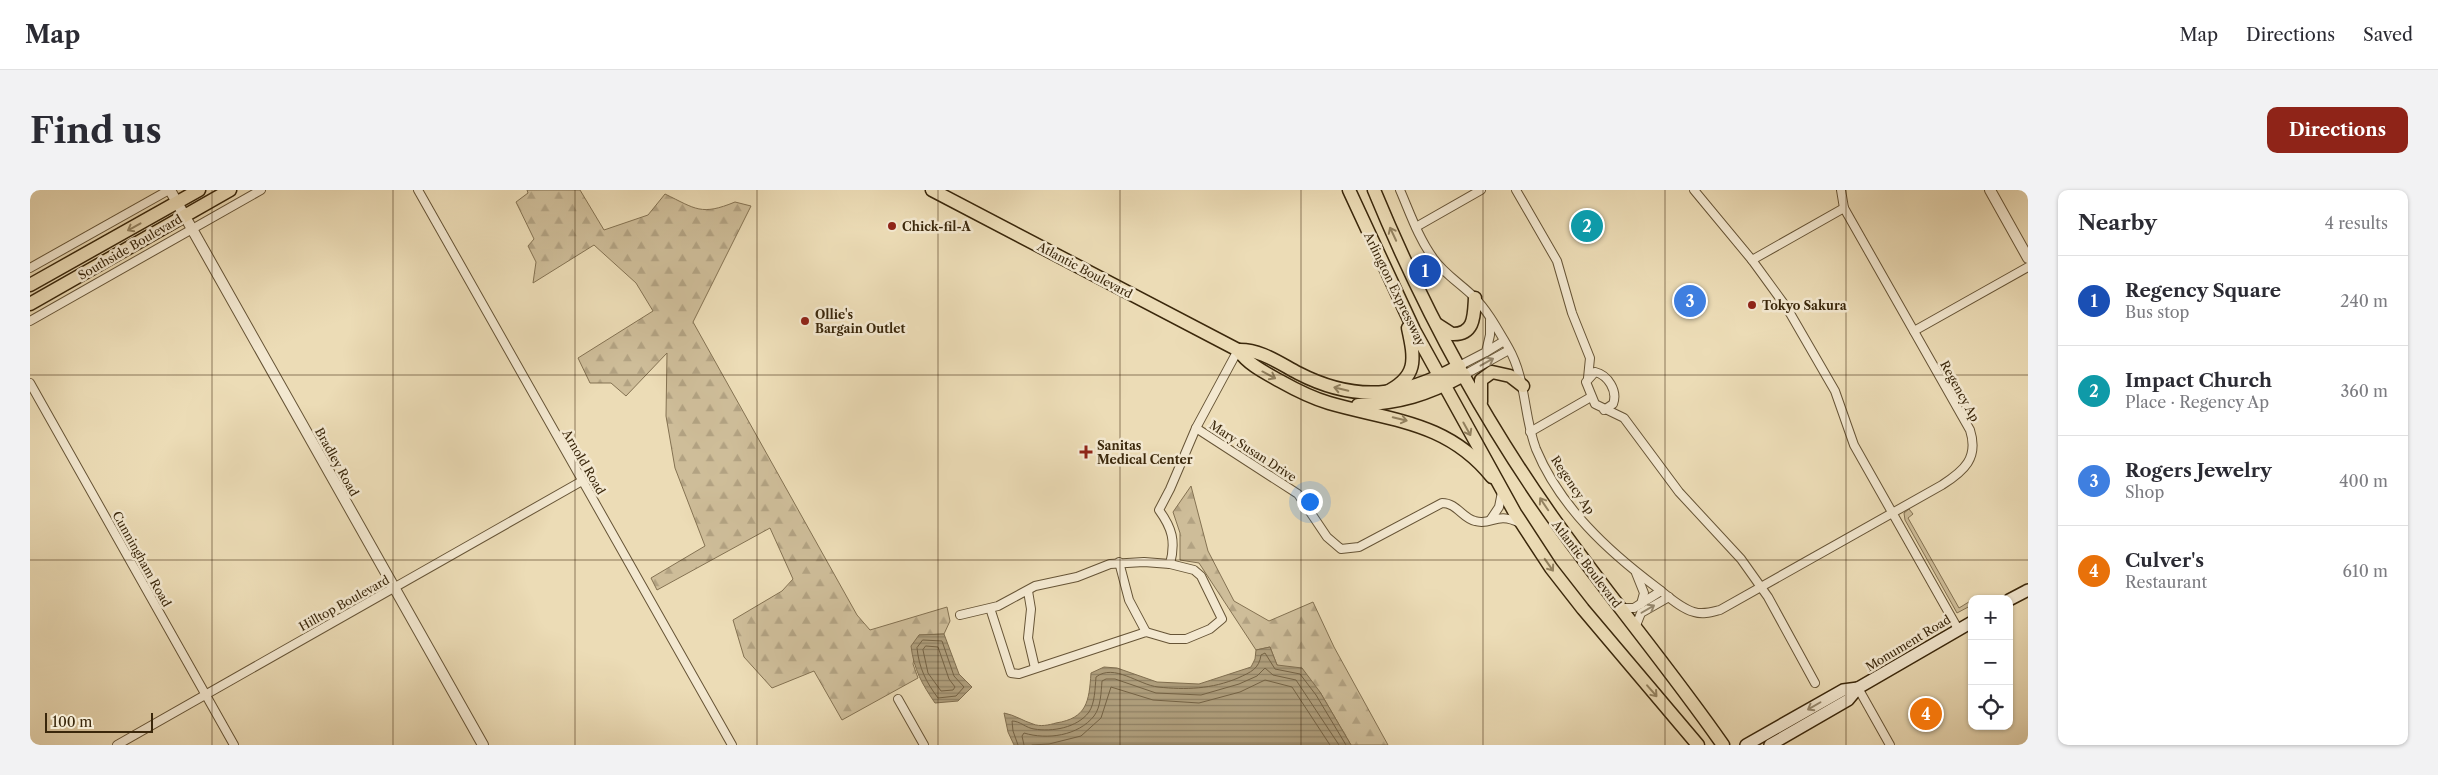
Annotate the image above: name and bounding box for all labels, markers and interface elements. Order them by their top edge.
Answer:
text: Map [25,20,80,49]
text: Map [2179,24,2218,46]
text: Directions [2246,24,2335,46]
text: Saved [2363,24,2413,46]
button: Directions [2267,107,2408,153]
text: Find us [30,109,162,152]
pin: 2 [1571,207,1603,245]
text: Nearby [2078,210,2157,235]
street label: Southside Boulevard [75,211,185,283]
text: 4 results [2325,213,2388,233]
place label: Chick-fil-A [902,219,972,234]
marker: Chick-fil-A [886,220,898,232]
one-way arrow [128,222,142,232]
one-way arrow [1388,227,1397,242]
street label: Arlington Expressway [1361,229,1429,348]
street label: Atlantic Boulevard [1034,238,1136,302]
pin: 1 [1409,252,1441,290]
text: Regency Square [2125,279,2281,302]
pin: 3 [1674,282,1706,320]
text: 1 [2090,291,2098,311]
text: 240 m [2340,291,2388,311]
place label: Tokyo Sakura [1762,298,1848,313]
marker: Tokyo Sakura [1746,299,1758,311]
text: Bus stop [2125,302,2189,322]
place label: Ollie's Bargain Outlet [815,307,905,336]
marker: Ollie's Bargain Outlet [799,315,811,327]
one-way arrow [1479,357,1493,367]
street label: Regency Ap [1937,358,1983,424]
text: Impact Church [2125,369,2272,392]
one-way arrow [1261,371,1276,380]
text: 2 [2089,381,2099,401]
text: 360 m [2341,381,2388,401]
one-way arrow [1333,384,1349,393]
text: Place · Regency Ap [2125,392,2269,412]
one-way arrow [1392,415,1408,424]
street label: Mary Susan Drive [1207,417,1300,485]
one-way arrow [1462,421,1472,436]
street label: Bradley Road [312,425,362,500]
street label: Arnold Road [559,426,609,498]
place label: Sanitas Medical Center [1097,438,1193,467]
marker: Sanitas Medical Center [1079,445,1093,459]
street label: Regency Ap [1548,453,1598,517]
text: Rogers Jewelry [2125,459,2272,482]
text: 3 [2089,471,2099,491]
text: 400 m [2339,471,2388,491]
text: Shop [2125,482,2164,502]
your location [1297,489,1323,515]
one-way arrow [1539,498,1549,512]
street label: Cunningham Road [109,509,175,610]
street label: Atlantic Boulevard [1549,516,1625,611]
text: Culver's [2125,549,2204,572]
one-way arrow [1544,558,1555,571]
text: 4 [2089,561,2099,581]
text: 610 m [2343,561,2388,581]
street label: Hilltop Boulevard [296,572,392,634]
text: Restaurant [2125,572,2207,592]
map controls [1968,595,2013,730]
button: + [1968,595,2013,640]
one-way arrow [1641,604,1656,614]
street label: Monument Road [1863,611,1954,674]
button: − [1968,640,2013,685]
one-way arrow [1646,684,1658,697]
button: locate [1968,685,2013,730]
pin: 4 [1910,695,1942,733]
one-way arrow [1807,702,1822,712]
scale bar [45,710,152,733]
text: 100 m [52,713,92,731]

